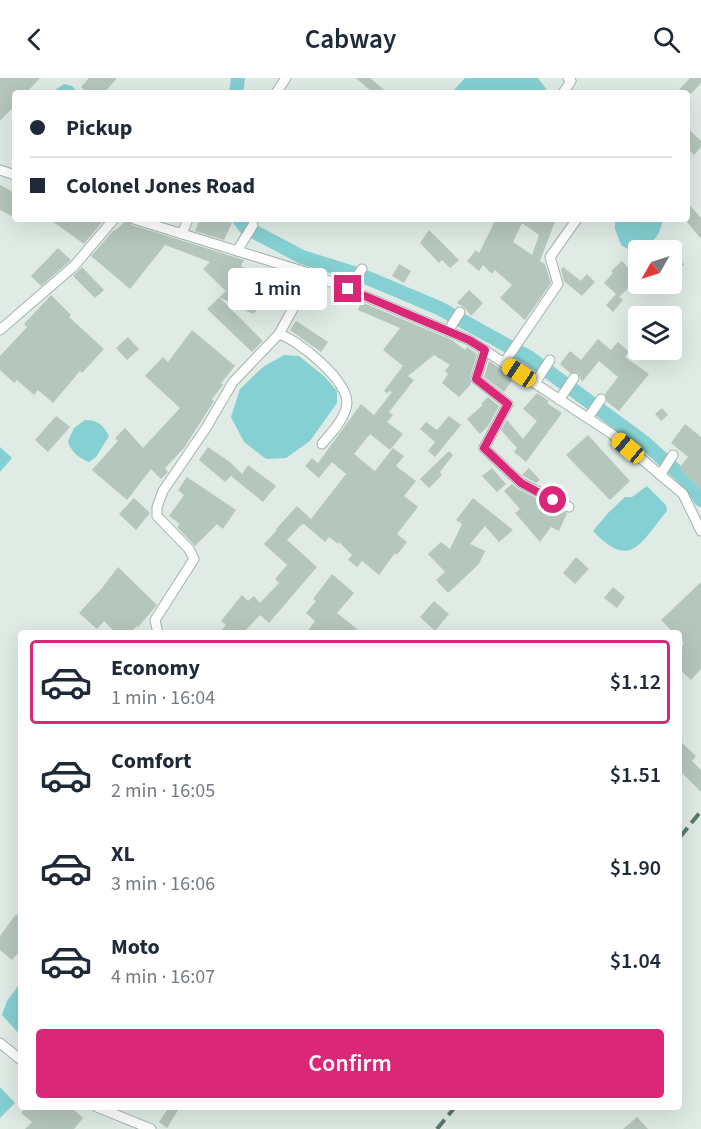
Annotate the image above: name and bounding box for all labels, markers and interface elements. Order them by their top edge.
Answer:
text: Cabway [305,20,396,59]
icon: back [18,23,51,56]
icon: search [650,23,683,56]
text: Pickup [66,112,132,144]
text: Colonel Jones Road [66,170,255,202]
north arrow [628,240,682,294]
map controls [628,240,682,360]
callout: 1 min [228,268,327,310]
text: 1 min [254,275,301,303]
route end [334,275,361,302]
button: layers [628,306,682,360]
car [499,356,539,390]
car [608,430,648,466]
route start [539,486,566,513]
text: Economy [111,652,200,684]
icon: car [39,655,93,709]
text: $1.12 [610,666,661,698]
text: 1 min · 16:04 [111,684,215,712]
text: Comfort [111,745,192,777]
icon: car [39,748,93,802]
text: $1.51 [610,759,661,791]
text: 2 min · 16:05 [111,777,215,805]
text: XL [111,838,135,870]
icon: car [39,841,93,895]
text: $1.90 [610,852,661,884]
text: 3 min · 16:06 [111,870,215,898]
text: Moto [111,931,160,963]
icon: car [39,934,93,988]
text: $1.04 [610,945,661,977]
text: 4 min · 16:07 [111,963,215,991]
button: Confirm [36,1029,664,1098]

